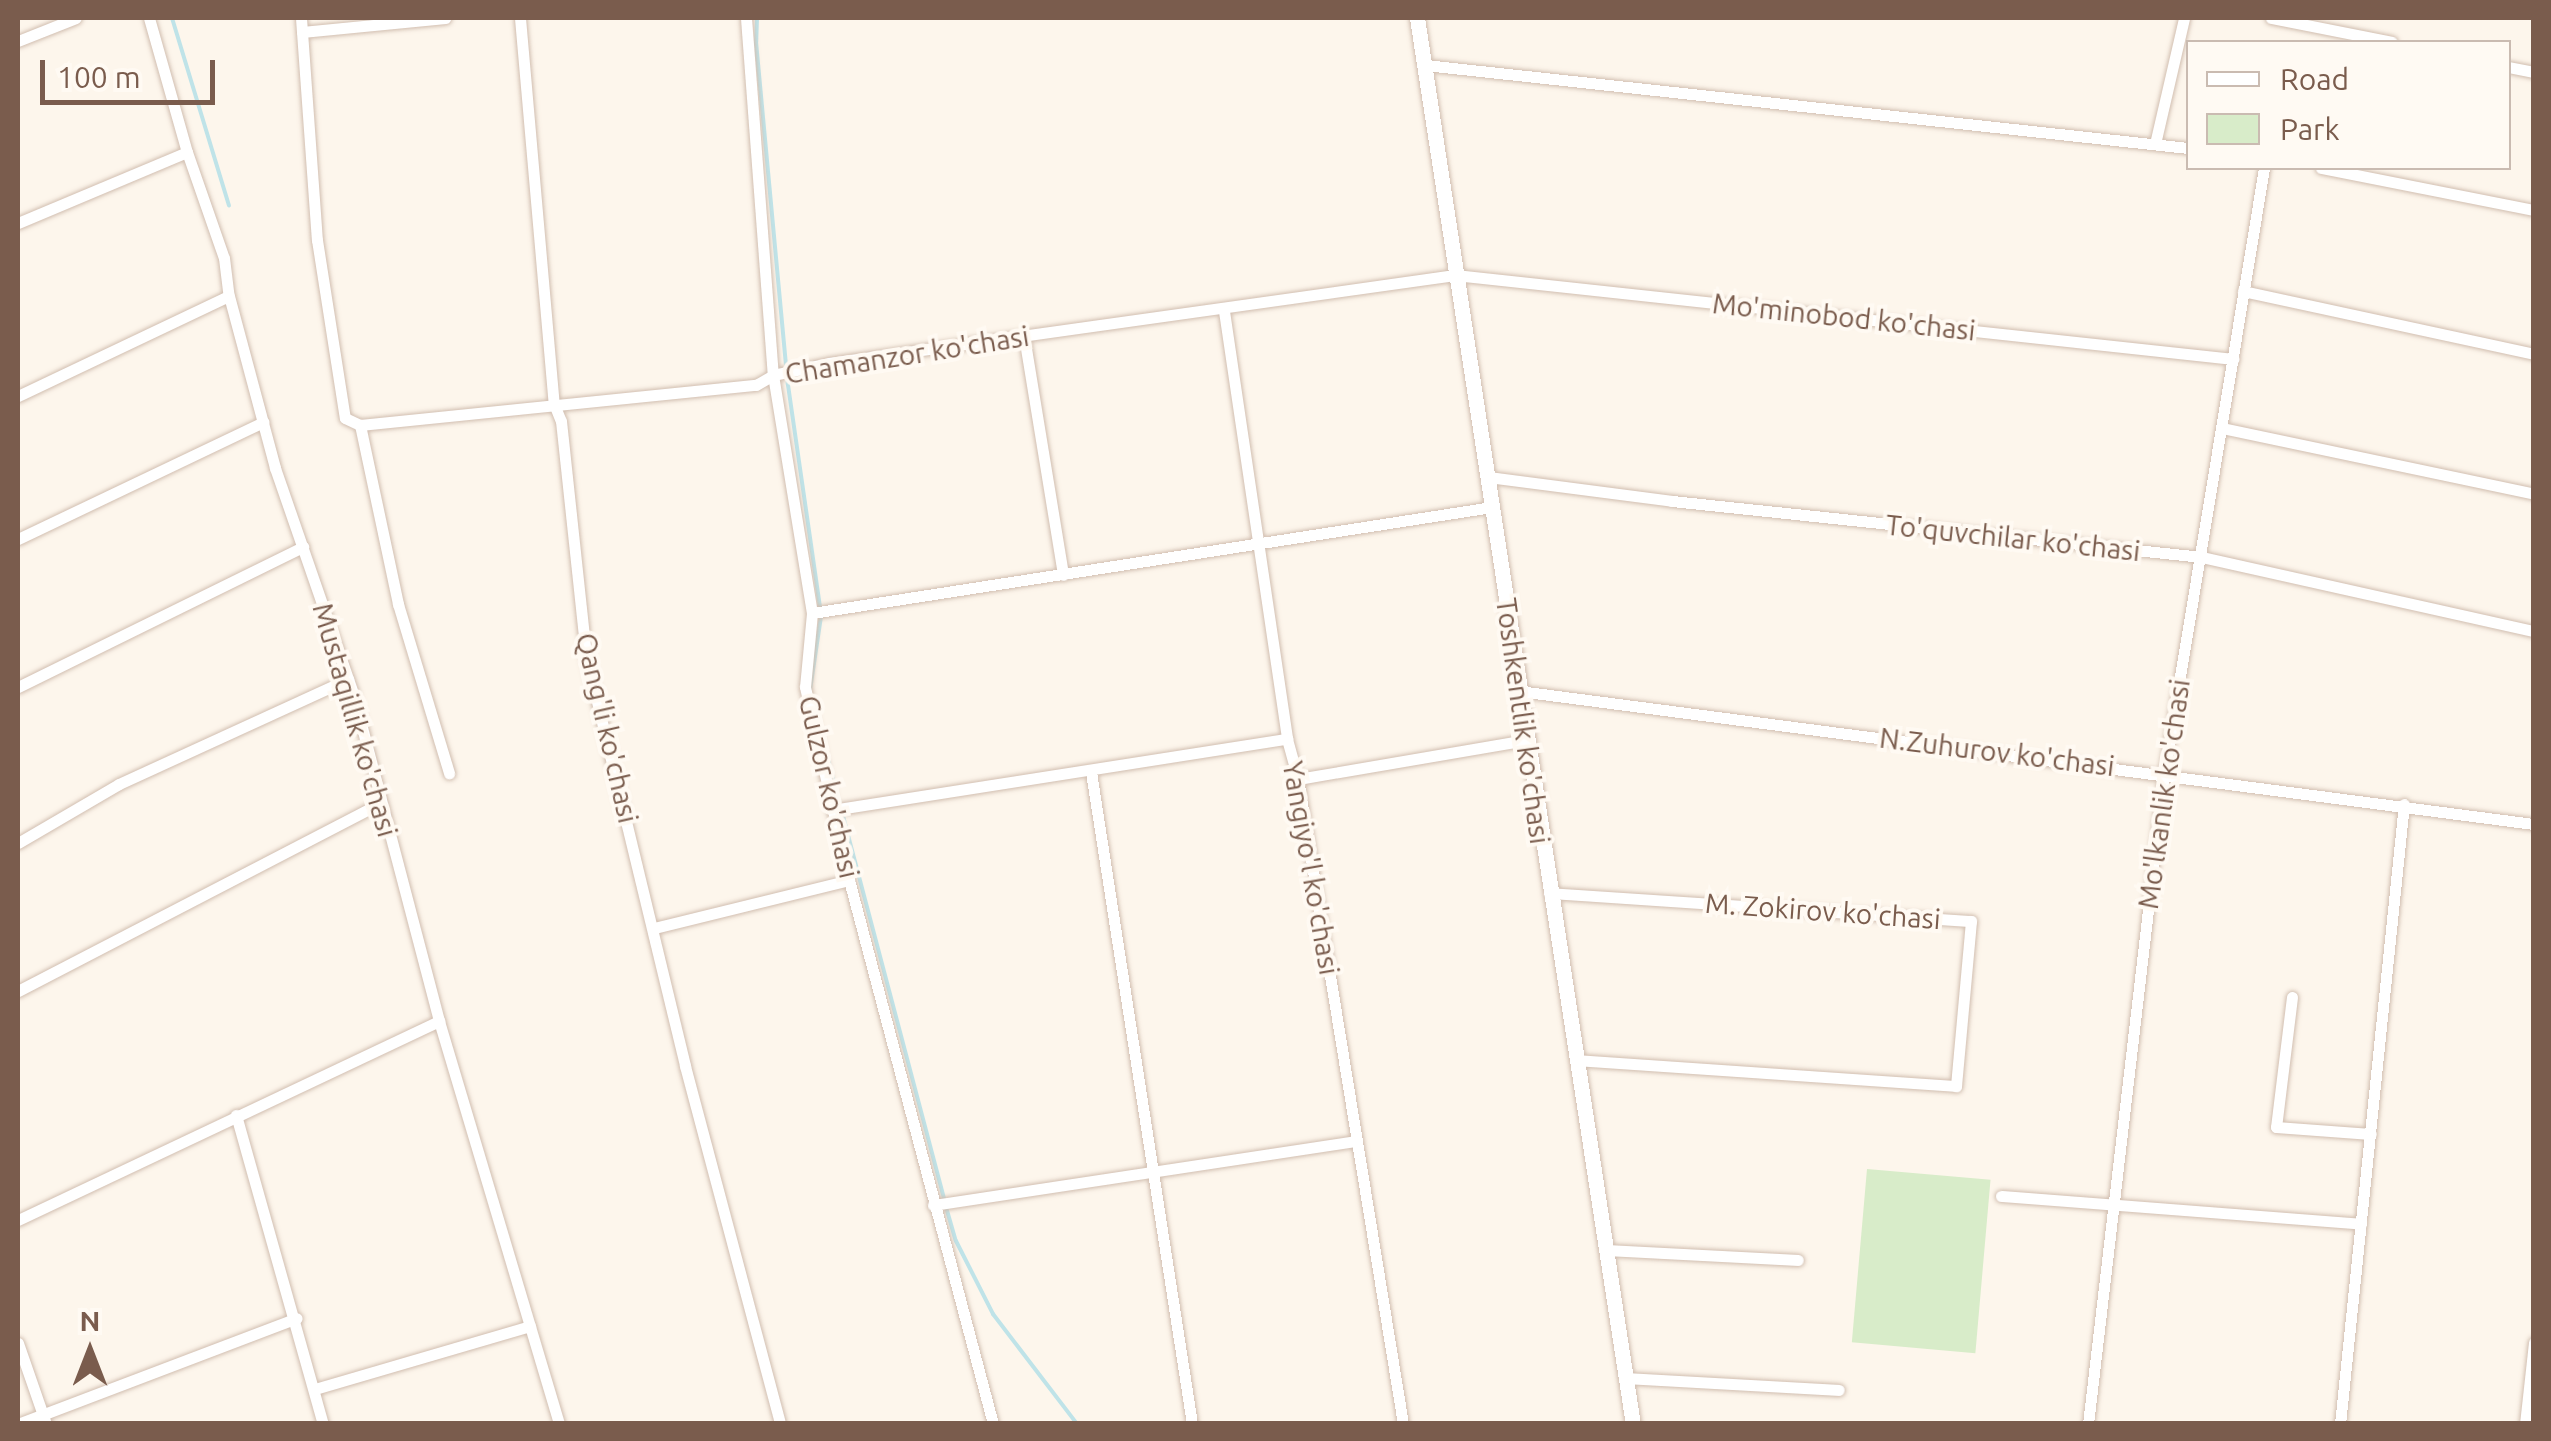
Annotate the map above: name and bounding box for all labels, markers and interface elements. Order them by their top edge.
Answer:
scale bar [45,40,220,102]
legend [2186,40,2511,170]
text: 100 m [57,60,141,94]
text: Road [2280,62,2349,96]
text: Park [2280,112,2340,146]
street label: Mo'minobod ko'chasi [1711,286,1977,348]
street label: Chamanzor ko'chasi [783,319,1031,391]
street label: To'quvchilar ko'chasi [1884,508,2142,568]
street label: Toshkentlik ko'chasi [1489,596,1557,846]
street label: Mustaqillik ko'chasi [306,599,404,841]
street label: Qang'li ko'chasi [569,630,645,826]
street label: Mo'lkanlik ko'chasi [2131,677,2197,911]
street label: Gulzor ko'chasi [792,692,866,882]
street label: N.Zuhurov ko'chasi [1878,721,2116,783]
street label: Yangiyo'l ko'chasi [1276,758,1346,978]
street label: M. Zokirov ko'chasi [1704,886,1942,936]
north arrow [40,1301,140,1401]
text: N [80,1305,100,1336]

